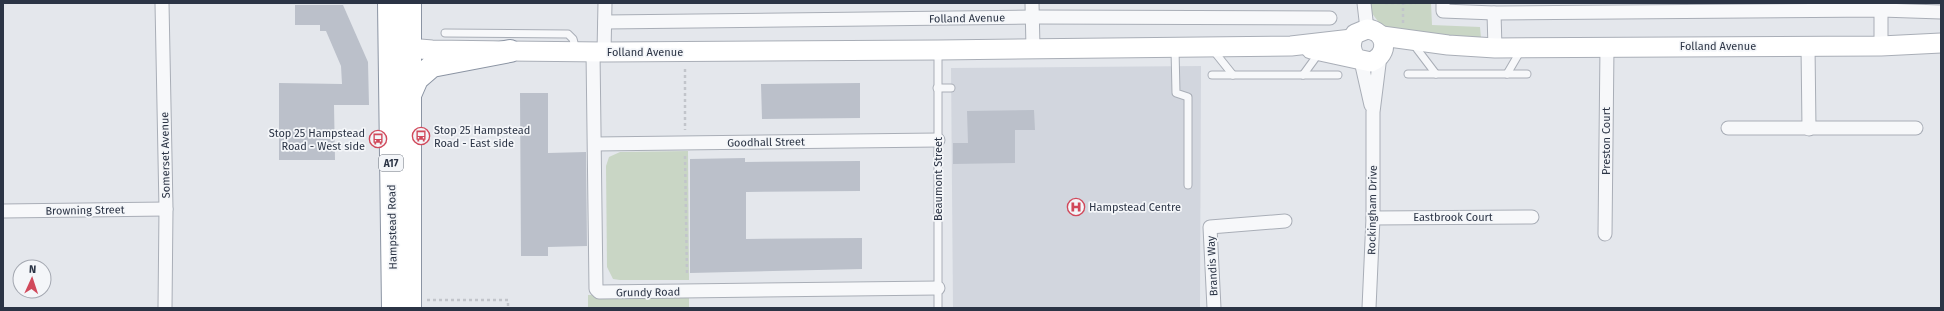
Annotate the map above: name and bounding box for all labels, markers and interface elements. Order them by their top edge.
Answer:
street label: Folland Avenue [929,11,1005,26]
street label: Folland Avenue [1680,40,1756,53]
street label: Folland Avenue [607,46,683,59]
street label: Preston Court [1600,107,1613,175]
street label: Somerset Avenue [158,112,173,198]
place label: Stop 25 Hampstead Road - East side [434,124,530,150]
bus stop icon: Stop 25 Hampstead Road - East side [411,126,431,146]
place label: Stop 25 Hampstead Road - West side [269,127,365,153]
bus stop icon: Stop 25 Hampstead Road - West side [368,129,388,149]
street label: Goodhall Street [727,135,805,150]
street label: Beaumont Street [932,137,945,221]
road number: A17 [379,155,403,171]
street label: Rockingham Drive [1365,165,1380,255]
street label: Hampstead Road [385,184,400,270]
hospital icon: Hampstead Centre [1066,197,1086,217]
place label: Hampstead Centre [1089,201,1181,214]
street label: Browning Street [45,203,125,218]
street label: Eastbrook Court [1413,211,1493,224]
street label: Brandis Way [1204,235,1221,297]
north arrow [12,259,52,299]
text: N [29,263,36,276]
street label: Grundy Road [616,285,680,300]

